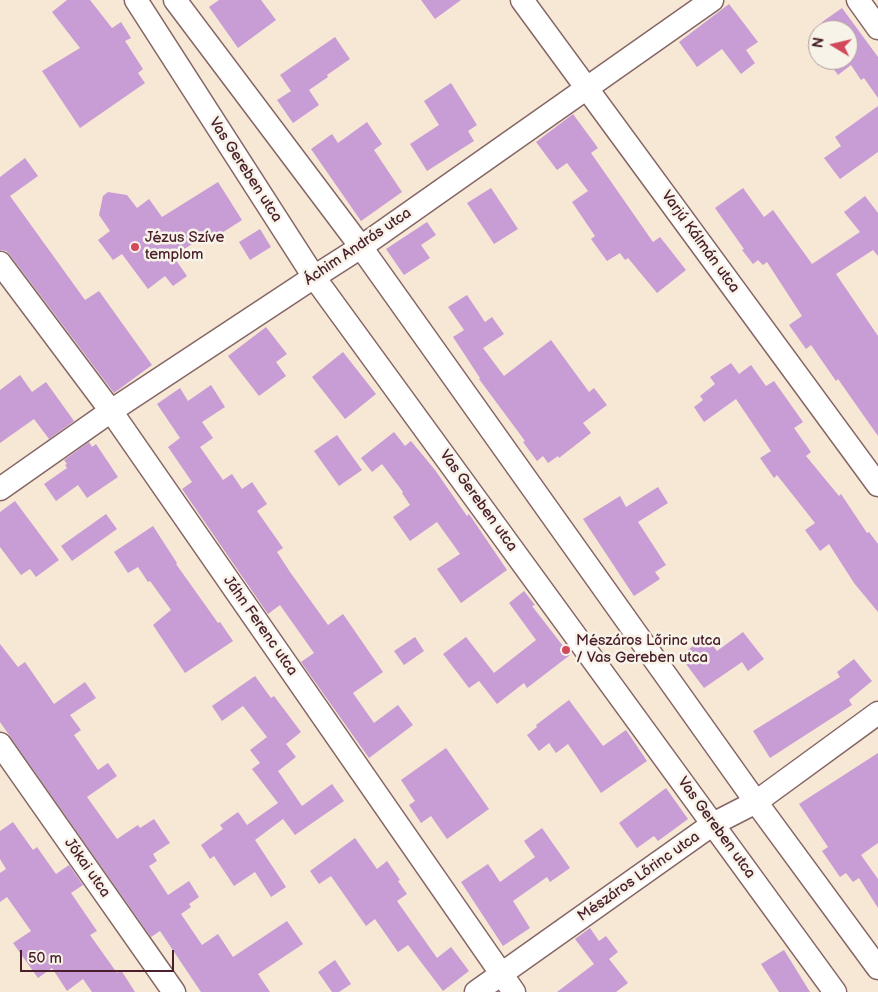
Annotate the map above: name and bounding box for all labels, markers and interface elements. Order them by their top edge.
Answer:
north arrow [808,20,858,70]
text: N [809,36,828,49]
street label: Vas Gereben utca [204,114,286,226]
street label: Varjú Kálmán utca [657,188,743,296]
street label: Áchim András utca [301,204,415,290]
place label: Jézus Szíve templom [145,229,224,264]
marker: Jézus Szíve templom [129,241,141,253]
street label: Vas Gereben utca [435,447,521,555]
street label: Jáhn Ferenc utca [219,573,301,679]
place label: Mészáros Lőrinc utca / Vas Gereben utca [576,632,721,667]
marker: Mészáros Lőrinc utca / Vas Gereben utca [560,644,572,656]
street label: Vas Gereben utca [673,774,759,882]
street label: Mészáros Lőrinc utca [575,828,703,926]
street label: Jókai utca [60,835,114,901]
scale bar [22,940,176,972]
text: 50 m [28,949,62,968]

